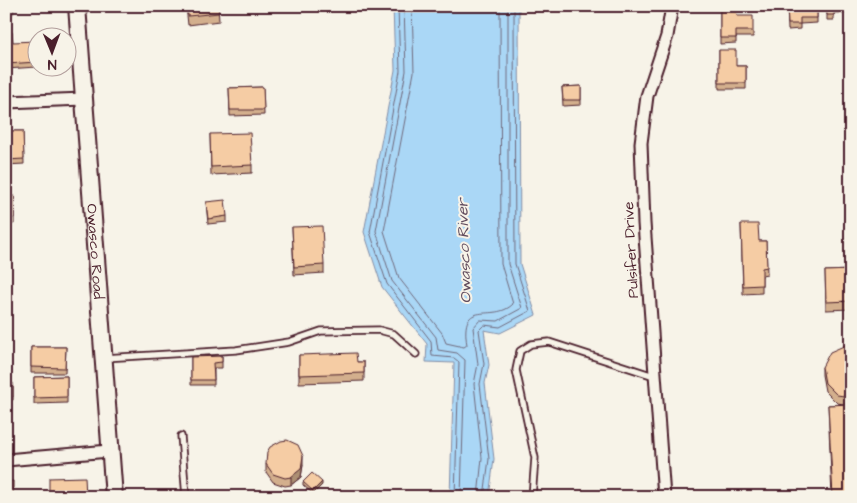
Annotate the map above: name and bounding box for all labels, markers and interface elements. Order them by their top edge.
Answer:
north arrow [28,28,78,78]
text: N [47,54,57,74]
water label: Owasco River [451,196,477,304]
street label: Pulsifer Drive [618,201,644,299]
street label: Owasco Road [81,203,110,300]

